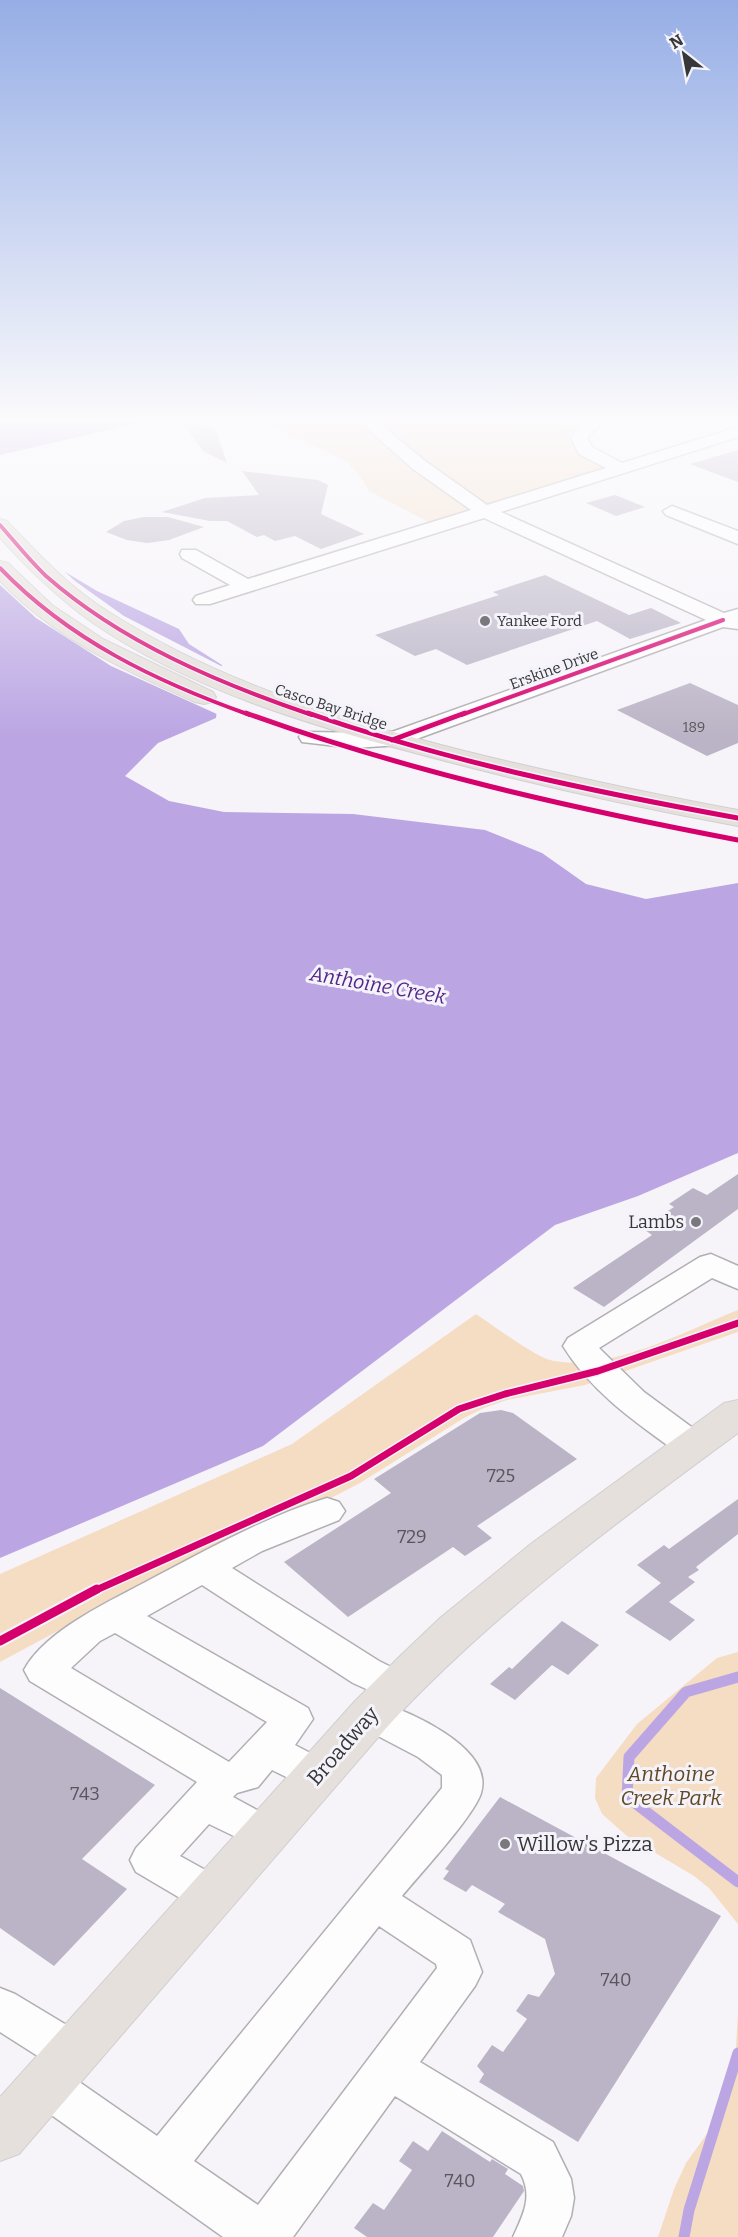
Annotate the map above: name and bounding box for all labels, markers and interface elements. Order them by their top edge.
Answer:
north arrow [654,24,714,84]
text: N [666,30,687,53]
place label: Yankee Ford [497,612,582,630]
marker: Yankee Ford [478,614,492,628]
street label: Erskine Drive [507,645,601,693]
street label: Casco Bay Bridge [272,680,390,734]
house number: 189 [683,719,705,736]
water label: Anthoine Creek [307,961,448,1009]
place label: Lambs [628,1211,684,1233]
marker: Lambs [689,1215,703,1229]
house number: 725 [487,1465,515,1487]
house number: 729 [397,1526,427,1548]
street label: Broadway [302,1701,385,1791]
park label: Anthoine Creek Park [620,1761,722,1811]
house number: 743 [70,1783,100,1805]
place label: Willow's Pizza [517,1831,653,1857]
marker: Willow's Pizza [498,1837,512,1851]
house number: 740 [601,1969,631,1991]
house number: 740 [445,2170,475,2192]

